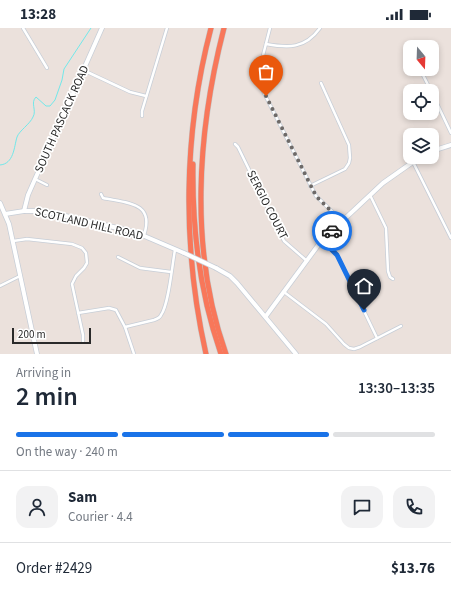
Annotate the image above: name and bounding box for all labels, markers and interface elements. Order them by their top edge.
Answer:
text: 13:28 [20,4,56,25]
north arrow [403,40,439,76]
map controls [403,40,439,164]
pin [249,55,283,96]
icon: bag [255,61,277,83]
street label: SOUTH PASCACK ROAD [31,63,93,175]
button: locate [403,84,439,120]
button: layers [403,128,439,164]
street label: SERGIO COURT [242,167,292,243]
street label: SCOTLAND HILL ROAD [33,203,145,245]
courier [312,211,352,251]
icon: car [321,220,343,242]
pin [347,269,381,310]
icon: home [353,275,375,297]
scale bar [12,326,91,345]
text: 200 m [18,327,46,342]
text: Arriving in [16,364,71,382]
text: 2 min [16,378,78,415]
text: 13:30–13:35 [358,378,435,399]
text: On the way · 240 m [16,443,118,461]
button: person [16,486,58,528]
button: chat [341,486,383,528]
button: phone [393,486,435,528]
text: Sam [68,487,97,508]
text: Courier · 4.4 [68,508,133,526]
text: Order #2429 [16,558,92,579]
text: $13.76 [391,558,435,579]

